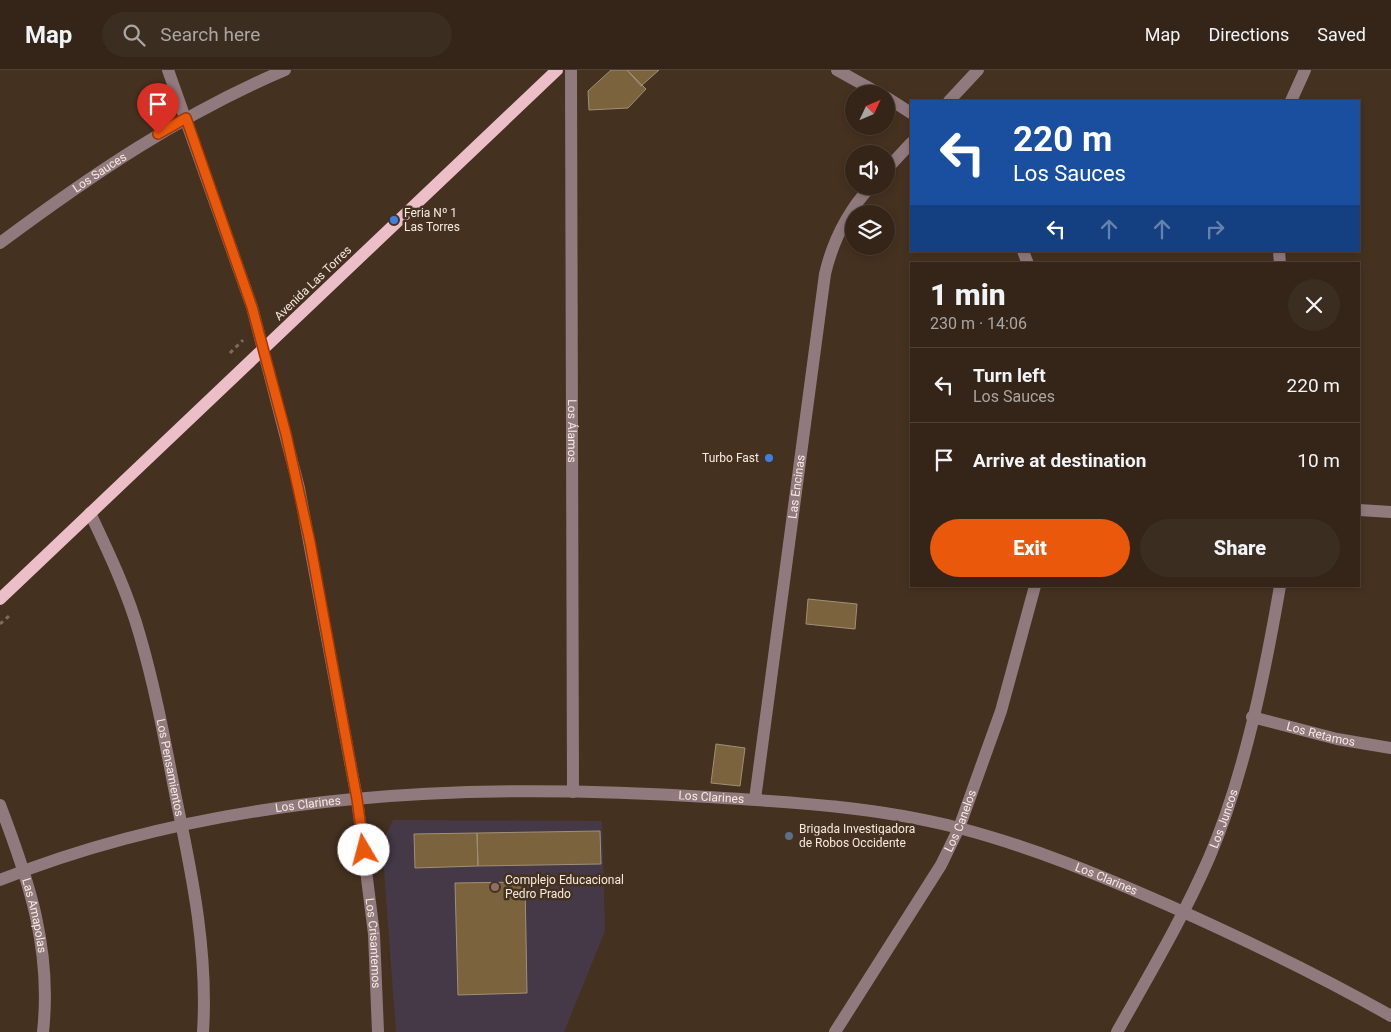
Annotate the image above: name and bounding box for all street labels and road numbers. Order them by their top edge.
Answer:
street label: Los Sauces [70,150,129,195]
street label: Avenida Las Torres [272,243,354,323]
street label: Los Álamos [565,399,580,463]
street label: Las Encinas [785,454,808,520]
street label: Los Pensamientos [154,718,187,818]
street label: Los Retamos [1285,719,1356,749]
street label: Los Juncos [1207,787,1241,850]
street label: Los Clarines [678,788,745,806]
street label: Los Canelos [941,788,979,854]
street label: Los Clarines [274,793,341,815]
street label: Los Clarines [1073,860,1140,898]
street label: Las Amapolas [19,876,49,954]
street label: Los Crisantemos [363,897,383,989]

